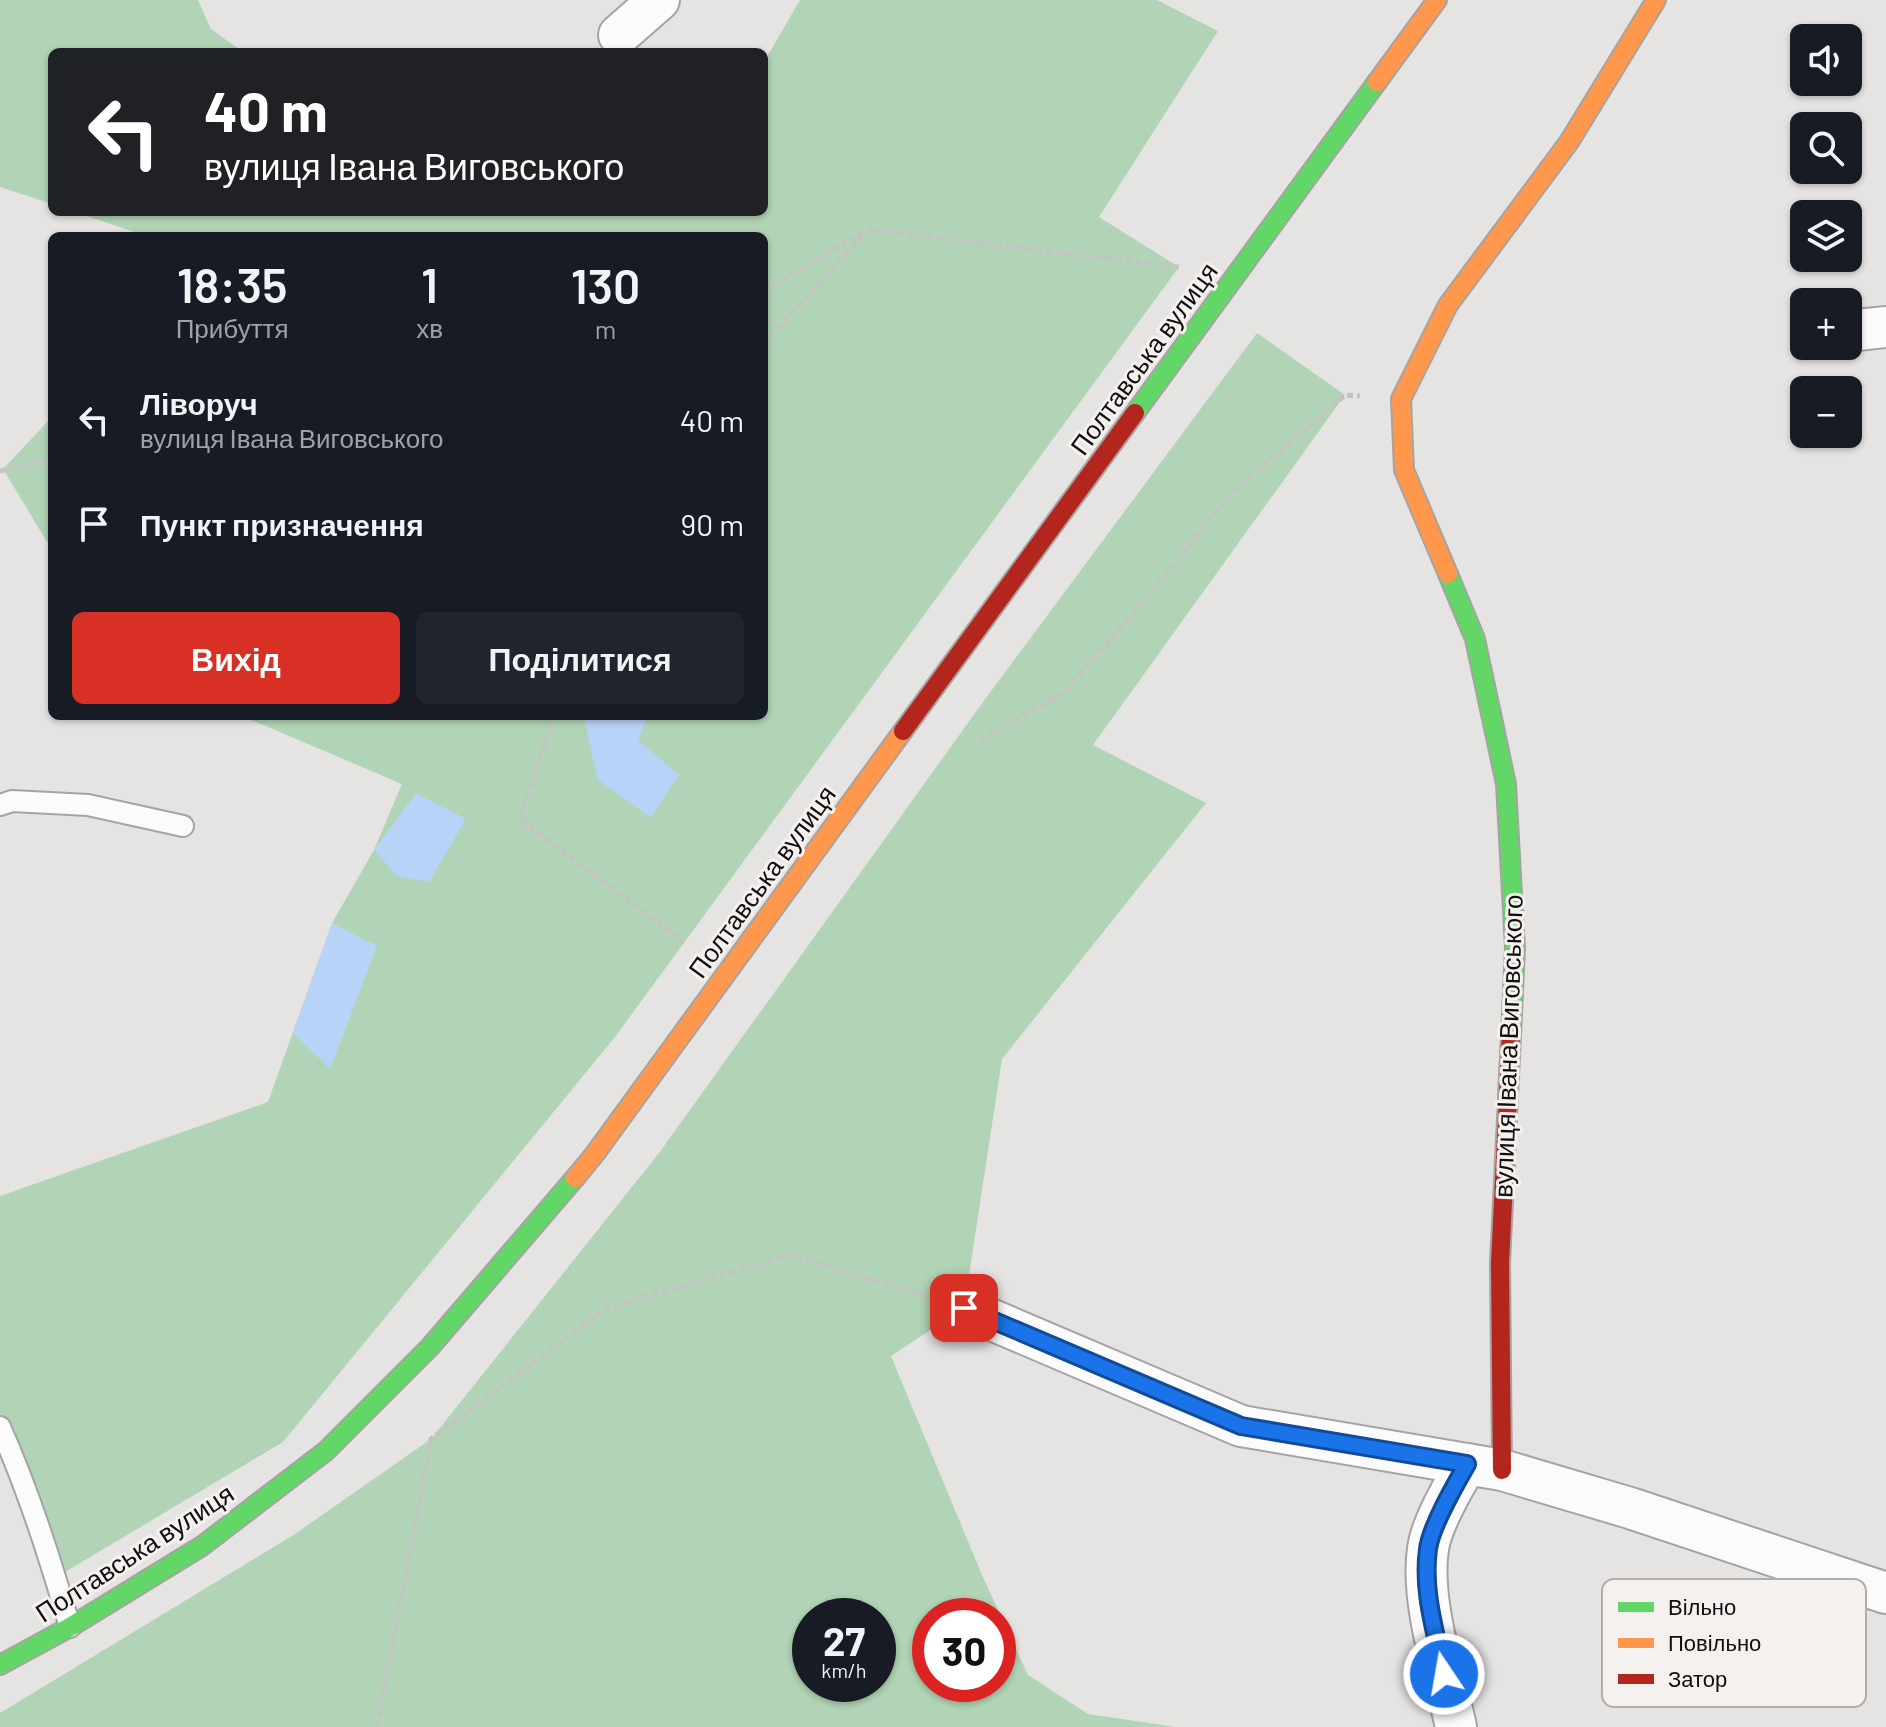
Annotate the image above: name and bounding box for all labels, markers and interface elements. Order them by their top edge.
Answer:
map controls [1790,24,1862,448]
button: sound [1790,24,1862,96]
text: 40 m [204,76,328,143]
icon: left [72,80,176,184]
button: search [1790,112,1862,184]
text: вулиця Івана Виговського [204,144,624,187]
button: layers [1790,200,1862,272]
text: 18:35 [177,255,287,313]
text: 1 [421,255,438,313]
text: 130 [571,256,640,314]
street label: Полтавська вулиця [1063,256,1223,460]
button: + [1790,288,1862,360]
text: Прибуття [176,312,289,343]
text: хв [416,312,443,343]
text: m [595,313,616,344]
button: − [1790,376,1862,448]
text: Ліворуч [140,385,258,421]
icon: left [72,398,116,442]
text: 40 m [680,402,744,438]
text: вулиця Івана Виговського [140,422,444,453]
icon: arrive [72,502,116,546]
text: Пункт призначення [140,506,424,542]
text: 90 m [681,506,744,542]
button: Вихід [72,612,400,704]
button: Поділитися [416,612,744,704]
street label: Полтавська вулиця [681,779,841,983]
street label: вулиця Івана Виговського [1486,894,1528,1198]
pin [930,1274,998,1342]
icon: arrive [942,1286,986,1330]
street label: Полтавська вулиця [29,1476,239,1628]
legend [1602,1579,1866,1707]
text: Вільно [1668,1593,1736,1619]
speed limit sign: 30 [912,1598,1016,1702]
text: 27 [823,1616,865,1664]
text: Повільно [1668,1629,1761,1655]
position arrow [1402,1632,1486,1716]
text: km/h [821,1658,867,1682]
text: Затор [1668,1665,1727,1692]

